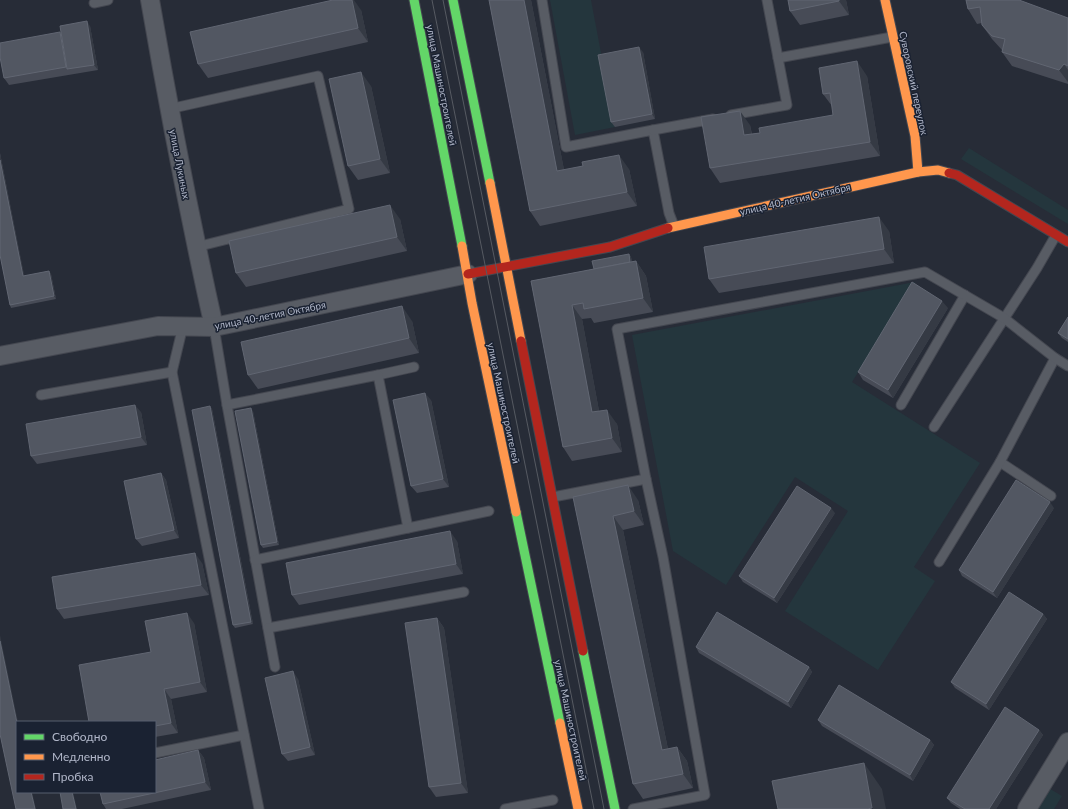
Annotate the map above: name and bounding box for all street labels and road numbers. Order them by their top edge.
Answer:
street label: улица Машиностроителей [424,23,460,147]
street label: Суворовский переулок [897,30,931,137]
street label: улица Лукиных [167,128,193,200]
street label: улица 40-летия Октября [738,180,852,218]
street label: улица 40-летия Октября [213,298,327,332]
street label: улица Машиностроителей [485,342,523,465]
street label: улица Машиностроителей [552,659,590,782]

